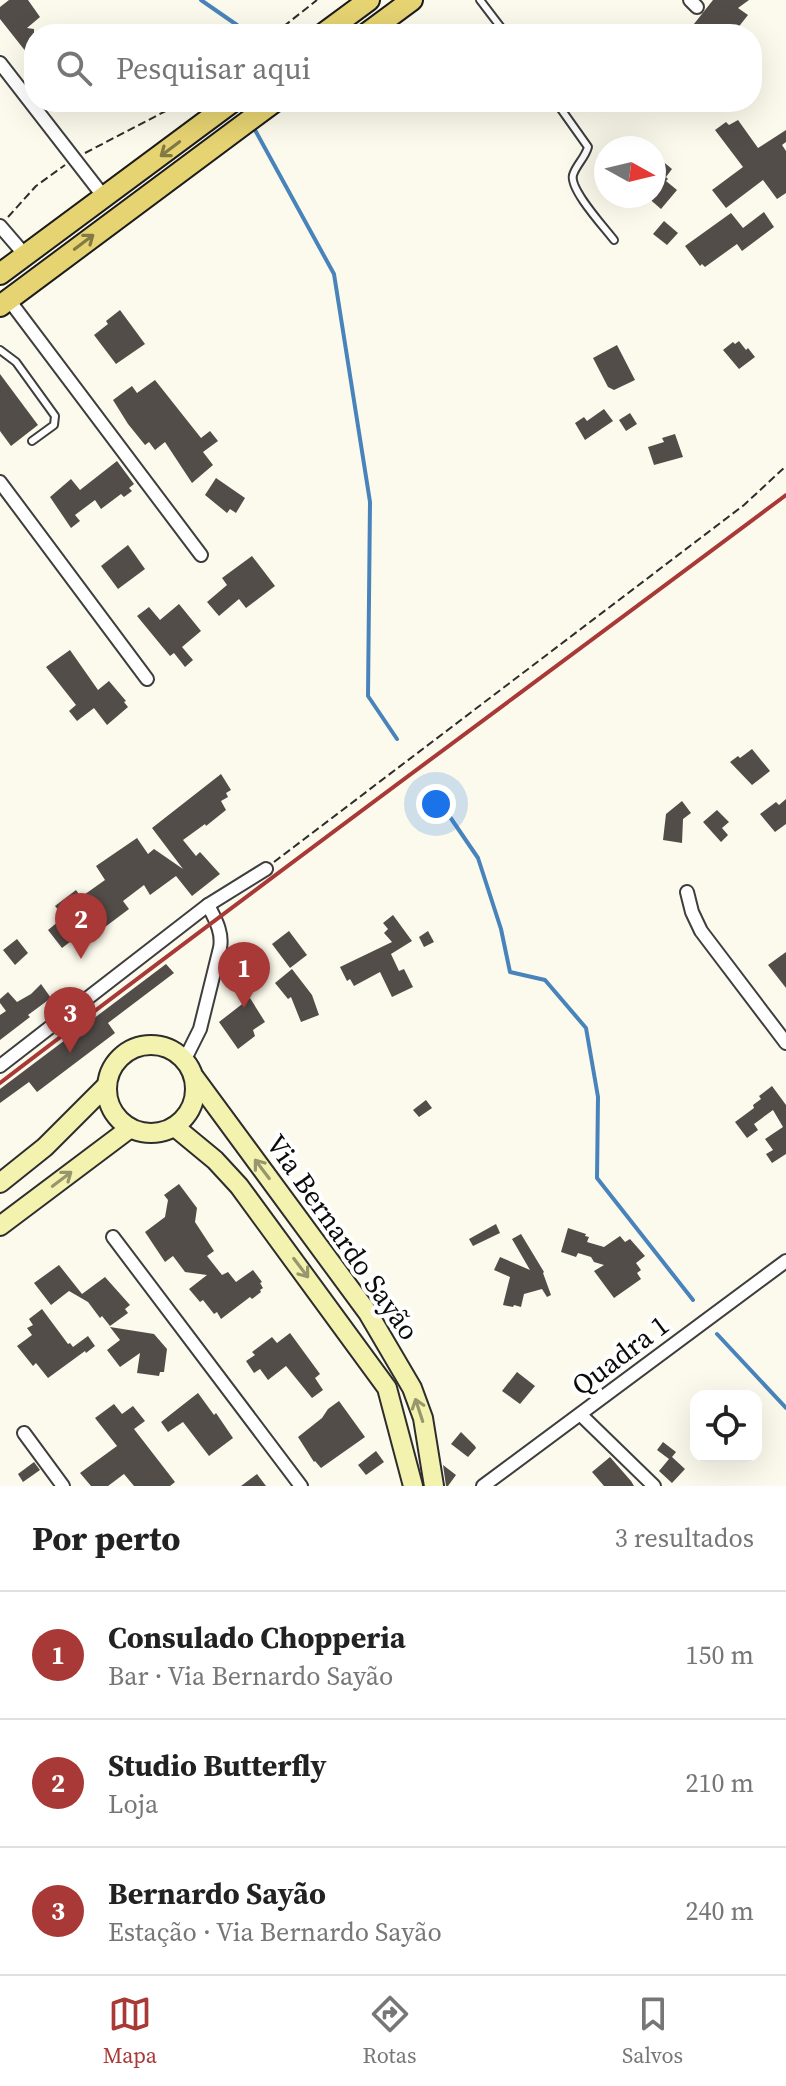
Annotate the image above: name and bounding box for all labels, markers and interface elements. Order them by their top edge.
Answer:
search box [24,24,762,112]
icon: search [52,46,96,90]
text: Pesquisar aqui [116,48,311,89]
north arrow [594,136,666,208]
one-way arrow [159,140,181,157]
one-way arrow [73,234,95,251]
your location [416,784,456,824]
pin: 2 [55,893,107,959]
pin: 1 [218,942,270,1008]
pin: 3 [44,987,96,1053]
street label: Via Bernardo Sayão [258,1127,428,1347]
one-way arrow [254,1159,271,1181]
one-way arrow [51,1171,73,1188]
one-way arrow [292,1257,309,1278]
street label: Quadra 1 [564,1306,676,1404]
map controls [690,1390,762,1462]
button: locate [690,1390,762,1462]
one-way arrow [411,1397,426,1423]
text: Por perto [32,1515,180,1561]
text: 3 resultados [615,1520,754,1556]
text: Consulado Chopperia [108,1617,406,1658]
text: 1 [51,1637,65,1673]
text: 150 m [686,1637,754,1673]
text: Bar · Via Bernardo Sayão [108,1658,393,1694]
text: Studio Butterfly [108,1745,326,1786]
text: 2 [51,1765,65,1801]
text: 210 m [686,1765,754,1801]
text: Loja [108,1786,158,1822]
text: Bernardo Sayão [108,1873,326,1914]
text: 3 [51,1893,65,1929]
text: 240 m [686,1893,754,1929]
text: Estação · Via Bernardo Sayão [108,1914,442,1950]
tab: Mapa [103,1992,157,2070]
tab: Rotas [363,1992,416,2070]
tab: Salvos [622,1992,683,2070]

